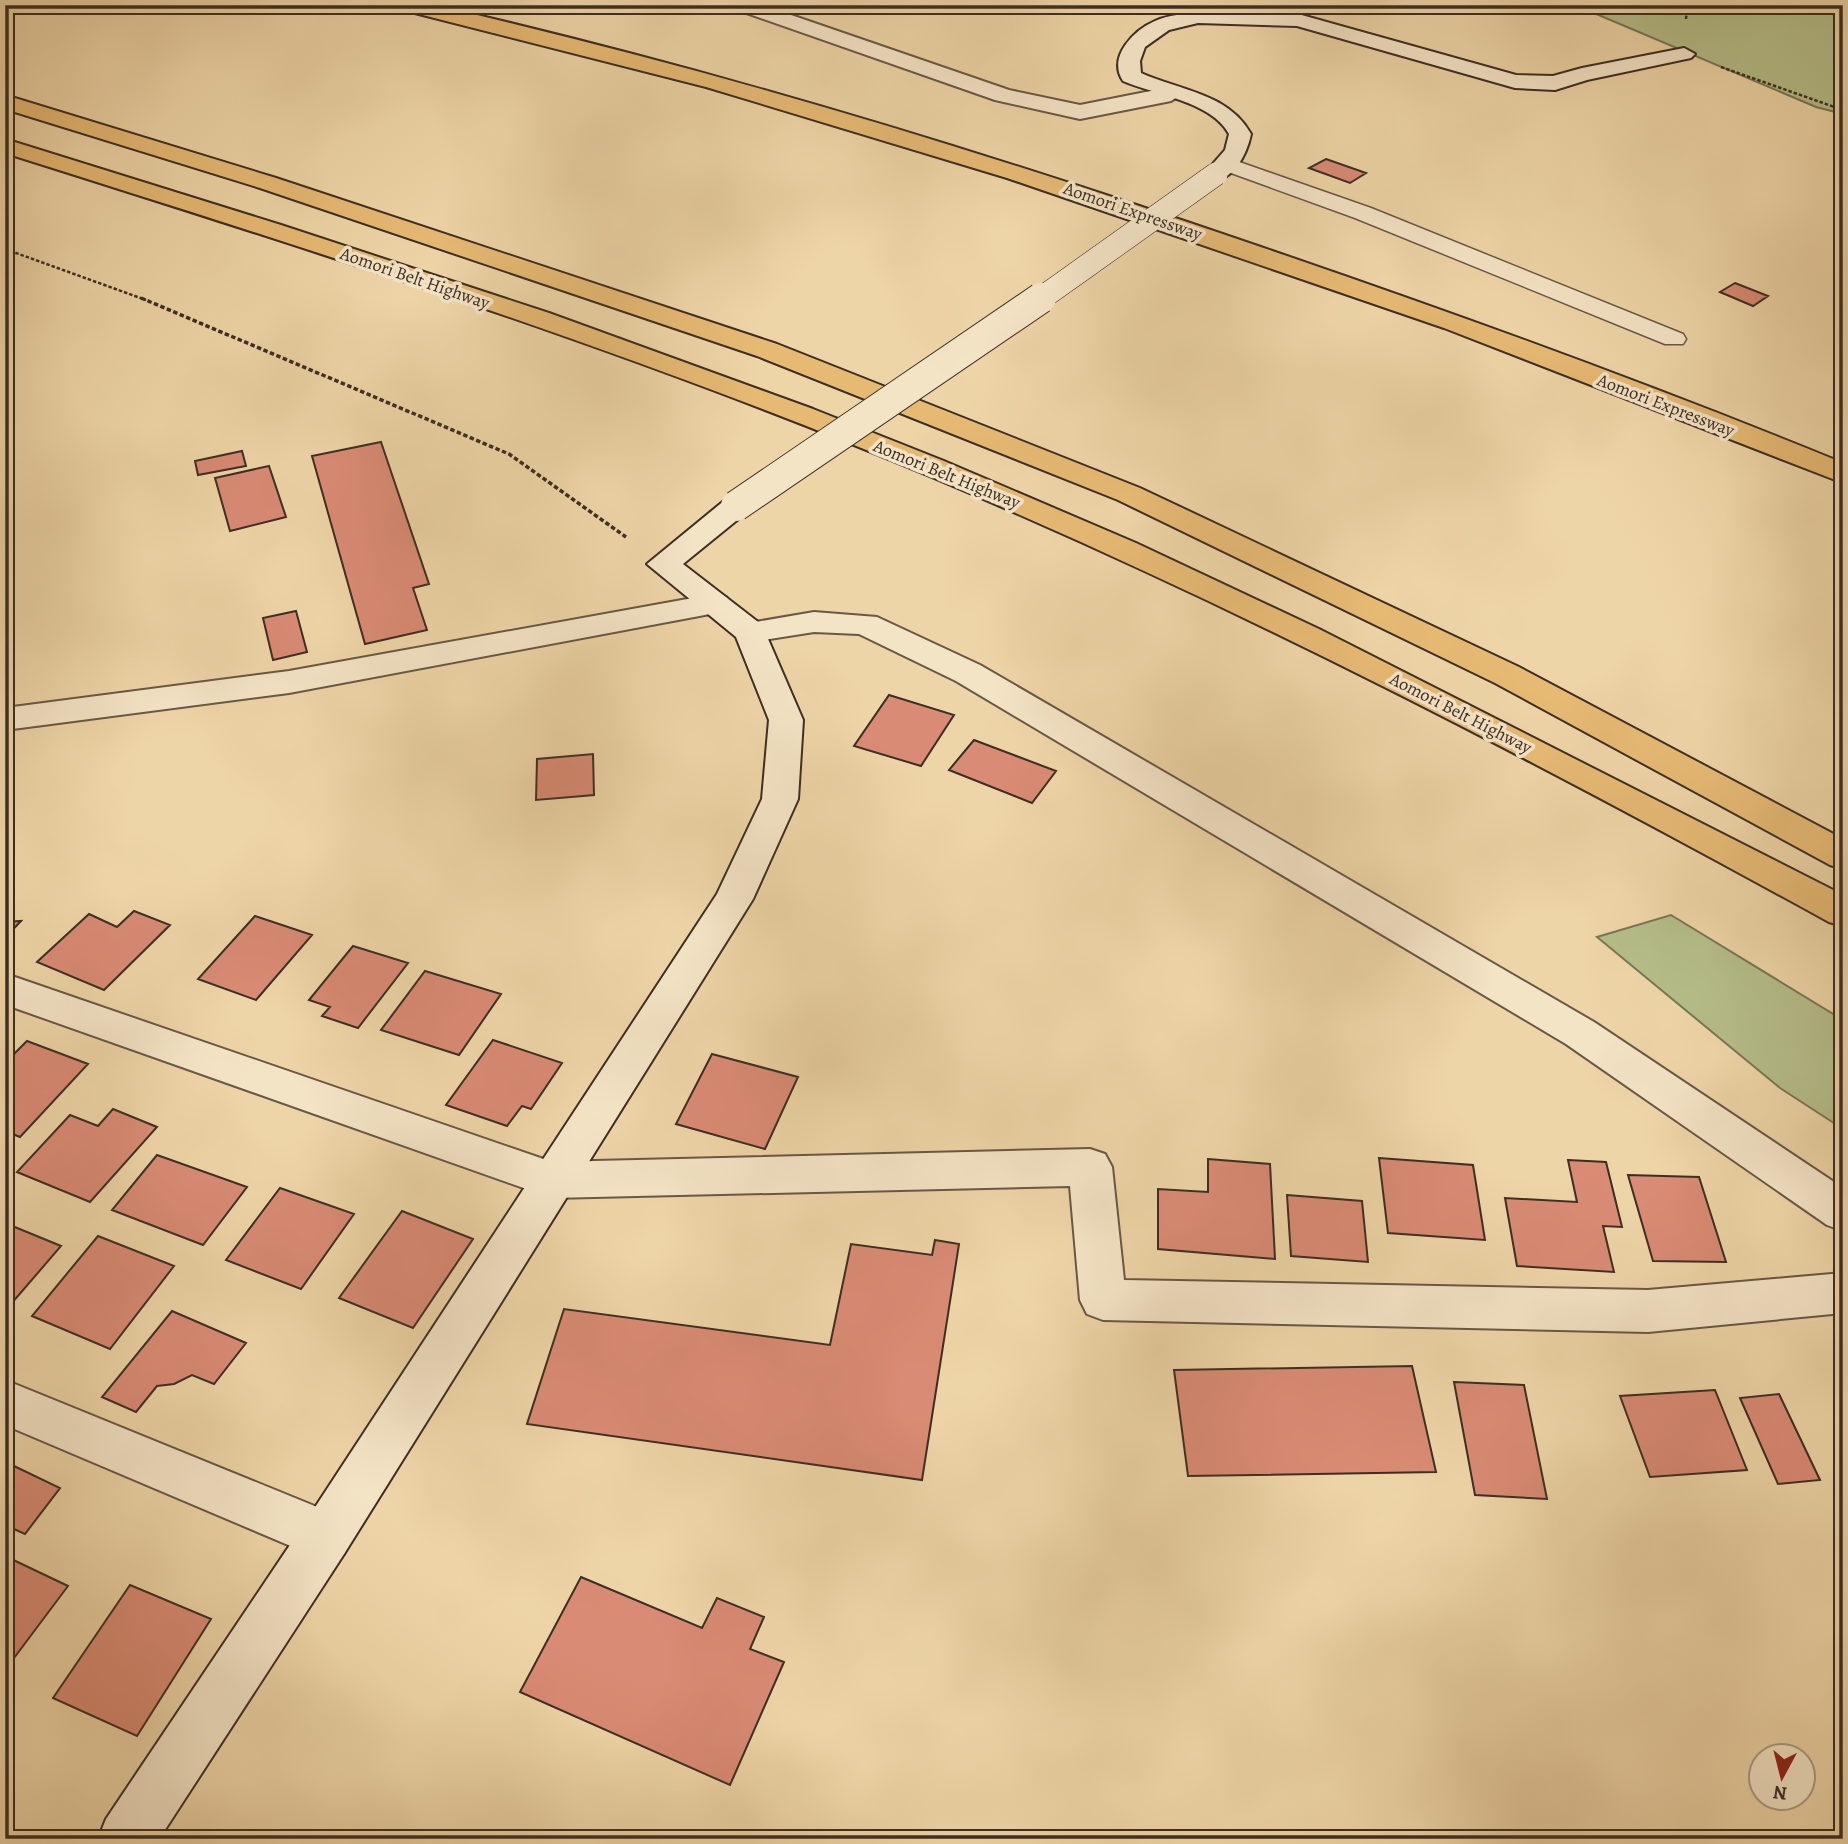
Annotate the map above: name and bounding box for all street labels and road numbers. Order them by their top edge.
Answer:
street label: Aomori Expressway [1060,176,1206,246]
street label: Aomori Belt Highway [336,241,494,315]
street label: Aomori Expressway [1593,367,1739,443]
street label: Aomori Belt Highway [869,433,1025,515]
street label: Aomori Belt Highway [1385,666,1537,760]

